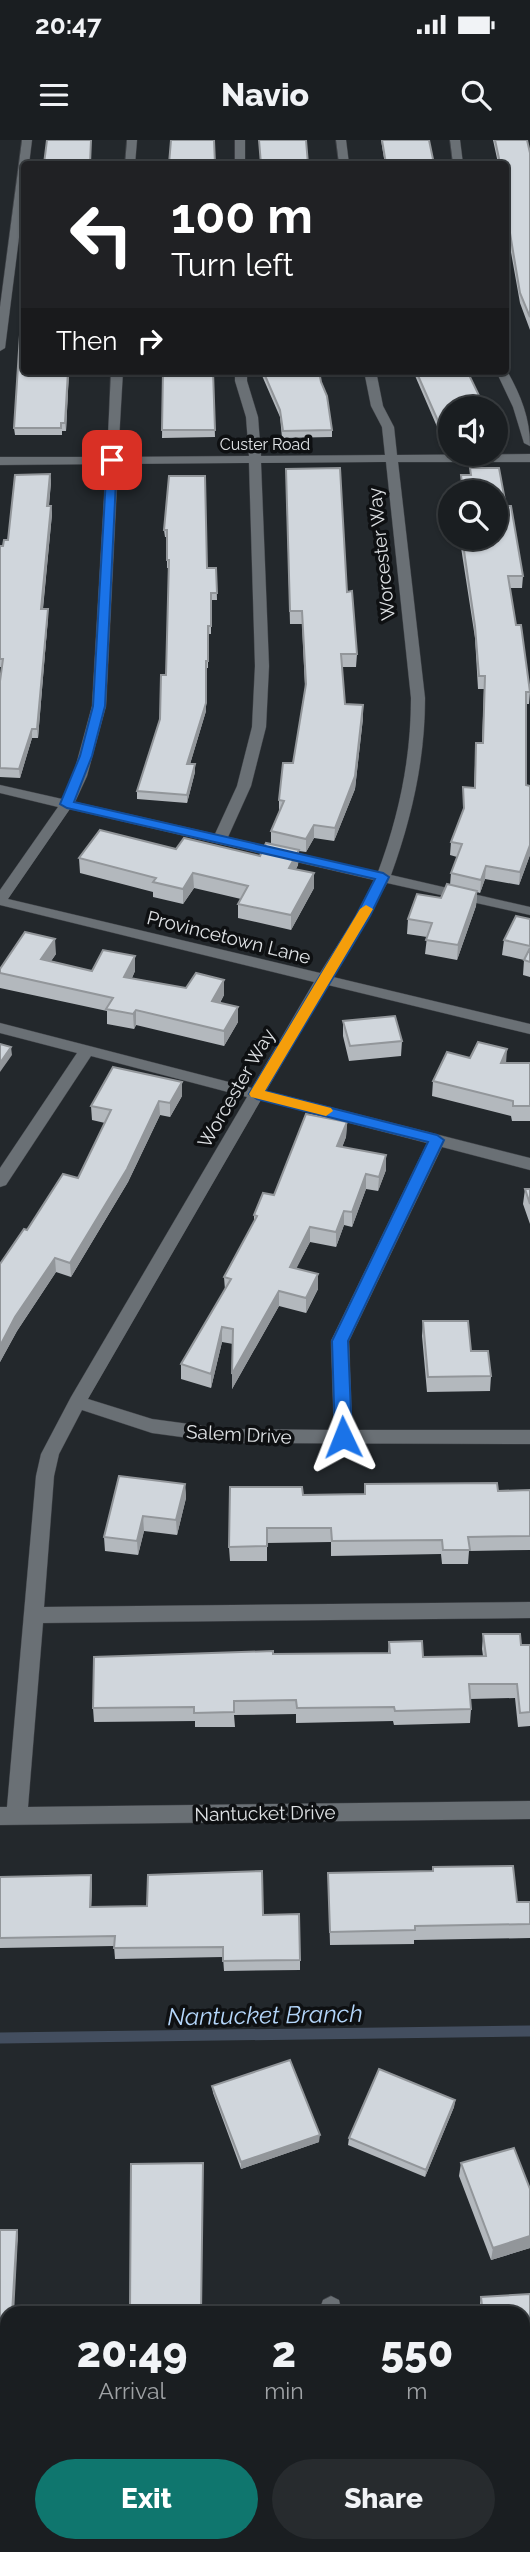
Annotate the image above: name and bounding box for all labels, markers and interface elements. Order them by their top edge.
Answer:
text: 20:47 [35,10,101,40]
icon: menu [35,76,73,114]
text: Navio [221,76,309,113]
icon: search [457,76,495,114]
text: 100 m [171,187,313,244]
icon: left [56,189,147,280]
text: Turn left [171,246,293,283]
icon: right [131,322,169,360]
text: Then [56,326,117,356]
map controls [438,396,508,550]
button: sound [438,396,508,466]
pin [82,430,142,490]
street label: Custer Road [220,435,310,454]
icon: arrive [93,441,131,479]
button: search [438,480,508,550]
street label: Worcester Way [363,486,399,622]
street label: Provincetown Lane [145,906,313,968]
street label: Worcester Way [193,1025,279,1151]
position arrow [306,1400,380,1474]
street label: Salem Drive [186,1420,292,1448]
street label: Nantucket Drive [194,1801,336,1825]
water label: Nantucket Branch [167,1999,363,2031]
text: 20:49 [77,2328,187,2377]
text: 2 [272,2328,296,2377]
text: 550 [381,2328,453,2377]
text: Arrival [98,2377,166,2404]
text: min [264,2377,304,2404]
text: m [406,2377,427,2404]
button: Exit [35,2459,258,2539]
button: Share [272,2459,495,2539]

